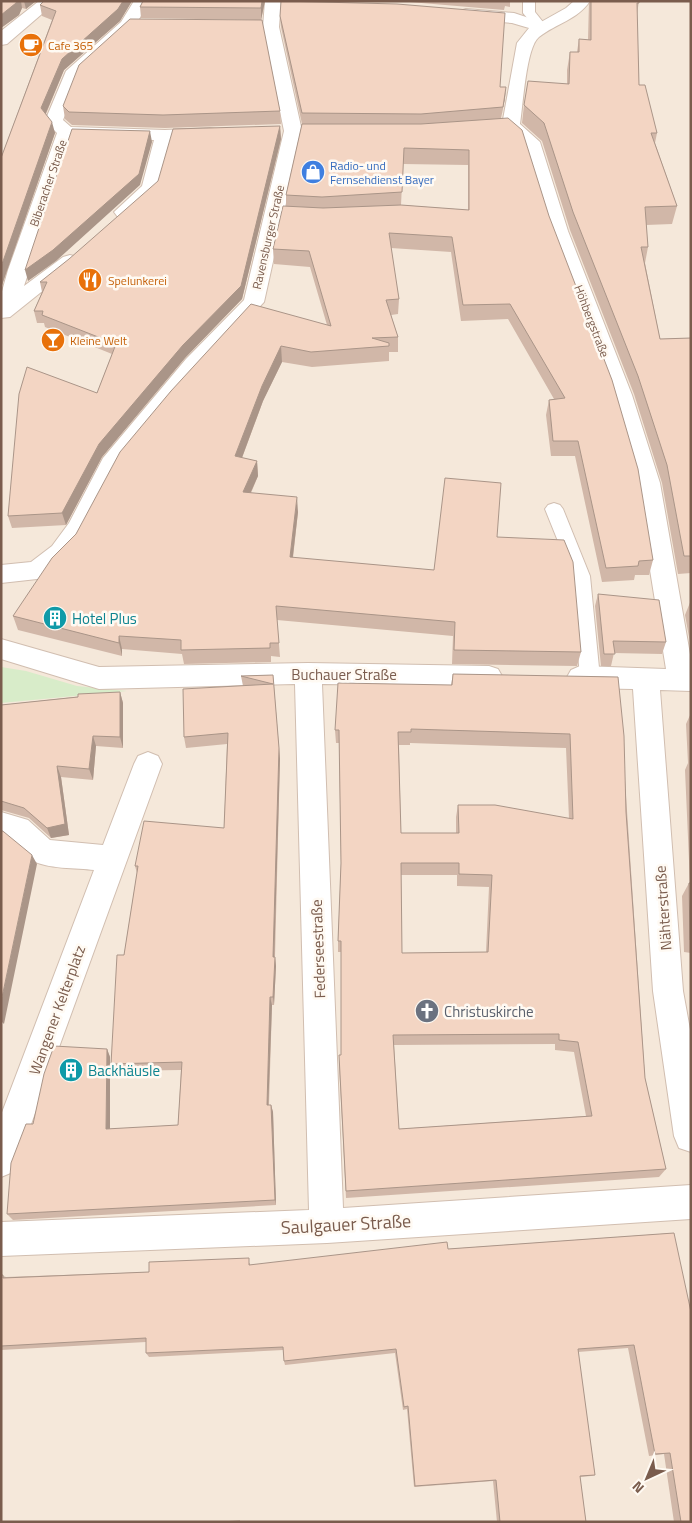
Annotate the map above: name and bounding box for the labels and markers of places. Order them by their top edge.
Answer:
cafe icon: Cafe 365 [18,32,44,58]
place label: Cafe 365 [48,36,94,55]
place label: Radio- und Fernsehdienst Bayer [330,156,434,189]
shop icon: Radio- und Fernsehdienst Bayer [300,159,326,185]
restaurant icon: Spelunkerei [77,267,103,293]
place label: Spelunkerei [108,271,167,290]
bar icon: Kleine Welt [40,327,66,353]
place label: Kleine Welt [70,331,128,350]
building icon: Hotel Plus [42,605,68,631]
place label: Hotel Plus [72,607,137,630]
church icon: Christuskirche [414,998,440,1024]
place label: Christuskirche [444,1000,534,1023]
building icon: Backhäusle [58,1057,84,1083]
place label: Backhäusle [88,1059,160,1082]

